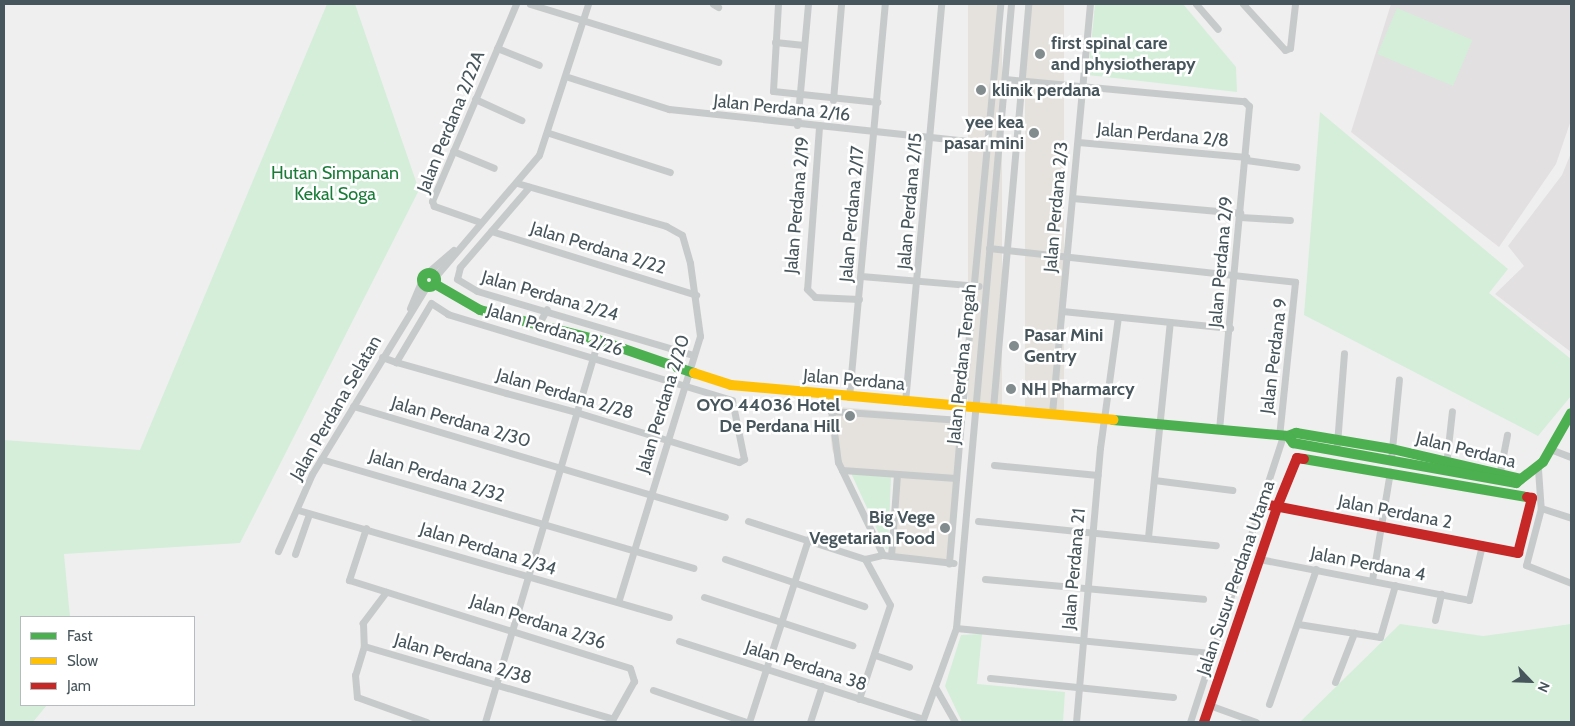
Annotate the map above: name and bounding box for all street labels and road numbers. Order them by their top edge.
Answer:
street label: Jalan Perdana 2/22A [413,48,489,196]
street label: Jalan Perdana 2/16 [712,90,852,126]
street label: Jalan Perdana 2/8 [1096,118,1230,152]
street label: Jalan Perdana 2/15 [893,132,927,270]
street label: Jalan Perdana 2/19 [780,136,814,274]
street label: Jalan Perdana 2/3 [1040,141,1072,273]
street label: Jalan Perdana 2/17 [835,145,869,283]
street label: Jalan Perdana 2/9 [1205,195,1237,329]
street label: Jalan Perdana 2/22 [528,217,668,279]
street label: Jalan Perdana 2/24 [479,266,621,326]
street label: Jalan Perdana Tengah [943,283,981,445]
street label: Jalan Perdana 9 [1256,297,1292,415]
street label: Jalan Perdana 2/26 [484,299,626,361]
street label: Jalan Perdana Selatan [286,332,386,484]
street label: Jalan Perdana 2/20 [632,332,694,476]
street label: Jalan Perdana 2/28 [494,364,636,424]
street label: Jalan Perdana [802,365,906,395]
street label: Jalan Perdana 2/30 [389,392,533,452]
street label: Jalan Perdana [1414,427,1518,473]
street label: Jalan Perdana 2/32 [367,445,507,507]
street label: Jalan Susur Perdana Utama [1192,478,1280,678]
street label: Jalan Perdana 2 [1336,490,1454,534]
street label: Jalan Perdana 21 [1058,508,1090,630]
street label: Jalan Perdana 2/34 [417,518,559,580]
street label: Jalan Perdana 4 [1309,542,1427,586]
street label: Jalan Perdana 2/36 [467,590,609,654]
street label: Jalan Perdana 2/38 [392,629,534,689]
street label: Jalan Perdana 38 [742,636,870,696]

